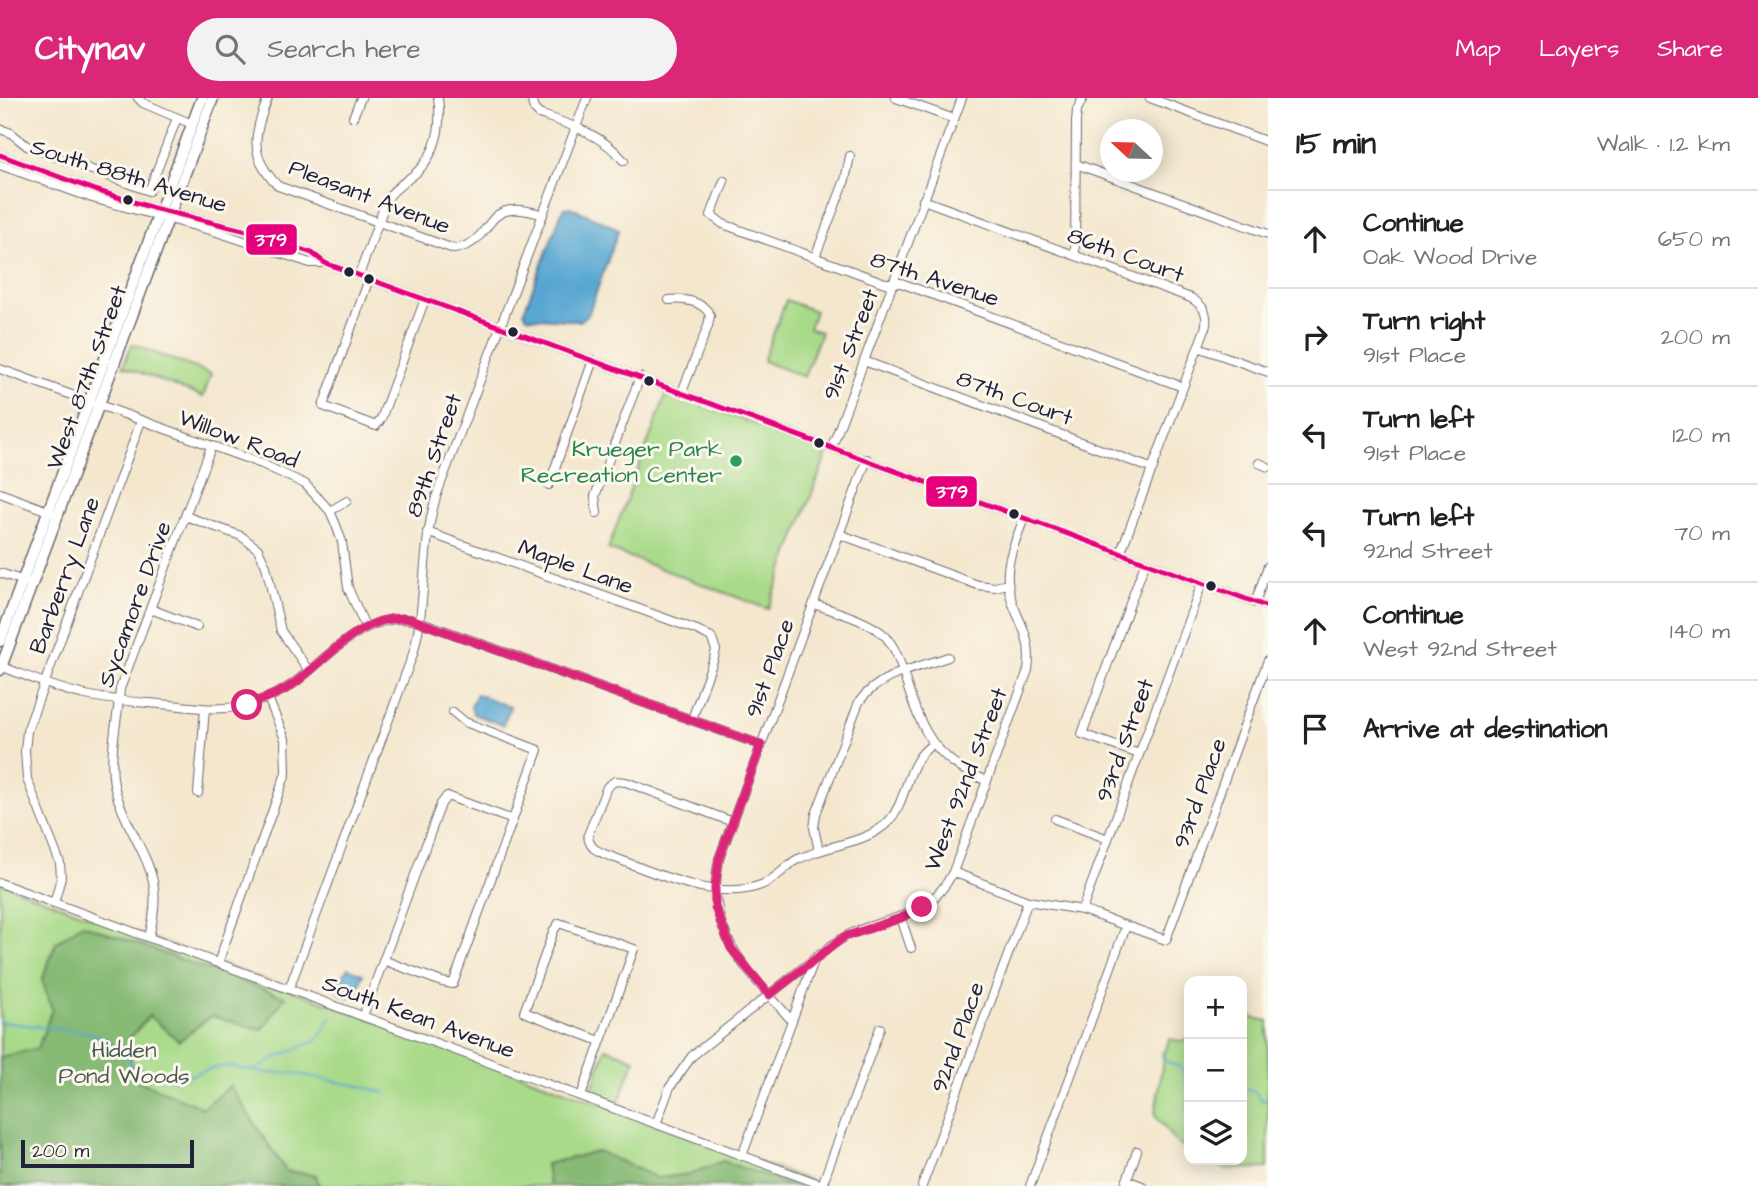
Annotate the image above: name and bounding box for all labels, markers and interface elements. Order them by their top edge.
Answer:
search box [187,18,677,81]
text: Citynav [35,26,145,72]
icon: search [211,30,249,68]
text: Search here [267,31,421,67]
text: Map [1456,32,1501,66]
text: Layers [1539,32,1619,66]
text: Share [1657,32,1723,66]
north arrow [1100,119,1163,182]
text: 15 min [1296,123,1376,165]
text: Walk · 1.2 km [1597,128,1730,160]
street label: South 88th Avenue [27,131,231,221]
street label: Pleasant Avenue [284,151,455,242]
unlabelled marker [121,193,135,207]
text: Continue [1363,205,1464,241]
street label: 86th Court [1063,219,1189,291]
icon: ahead [1296,220,1334,258]
line badge: 379 [245,223,298,256]
text: 650 m [1658,223,1730,255]
text: 379 [254,227,287,254]
text: Oak Wood Drive [1363,241,1537,273]
street label: 87th Avenue [866,243,1003,315]
unlabelled marker [342,265,356,279]
unlabelled marker [362,272,376,286]
street label: West 87th Street [39,280,135,474]
street label: 91st Street [815,283,887,405]
text: Turn right [1363,303,1485,339]
icon: right [1296,318,1334,356]
text: 200 m [1661,321,1730,353]
unlabelled marker [506,325,520,339]
text: 91st Place [1363,339,1466,371]
street label: 87th Court [952,362,1078,434]
unlabelled marker [642,374,656,388]
street label: 89th Street [398,389,470,521]
street label: Willow Road [174,401,303,477]
text: Turn left [1363,401,1474,437]
icon: left [1296,416,1334,454]
text: 120 m [1672,419,1730,451]
place label: Krueger Park Recreation Center [521,433,722,491]
unlabelled marker [812,436,826,450]
text: 91st Place [1363,437,1466,469]
marker: Krueger Park Recreation Center [728,453,744,469]
line badge: 379 [925,475,978,508]
text: 379 [935,479,968,506]
street label: Barberry Lane [22,492,109,659]
text: Turn left [1363,499,1474,535]
unlabelled marker [1007,507,1021,521]
icon: left [1296,514,1334,552]
street label: Sycamore Drive [90,517,181,692]
text: 70 m [1674,517,1730,549]
street label: Maple Lane [514,531,638,603]
text: 92nd Street [1363,535,1493,567]
unlabelled marker [1204,579,1218,593]
text: Continue [1363,597,1464,633]
icon: ahead [1296,612,1334,650]
street label: 91st Place [737,614,803,722]
text: 140 m [1670,615,1730,647]
text: West 92nd Street [1363,633,1557,665]
street label: 93rd Street [1088,673,1162,807]
street label: West 92nd Street [916,682,1016,876]
route start [231,689,262,720]
icon: arrive [1296,710,1334,748]
text: Arrive at destination [1363,711,1608,747]
street label: 93rd Place [1165,734,1235,853]
route end [906,891,937,922]
street label: South Kean Avenue [318,967,519,1067]
map controls [1184,976,1247,1165]
button: + [1184,976,1247,1039]
street label: 92nd Place [923,977,993,1097]
park label: Hidden Pond Woods [59,1034,189,1092]
button: − [1184,1039,1247,1102]
button: layers [1184,1102,1247,1165]
scale bar [21,1137,194,1169]
text: 200 m [32,1138,89,1165]

